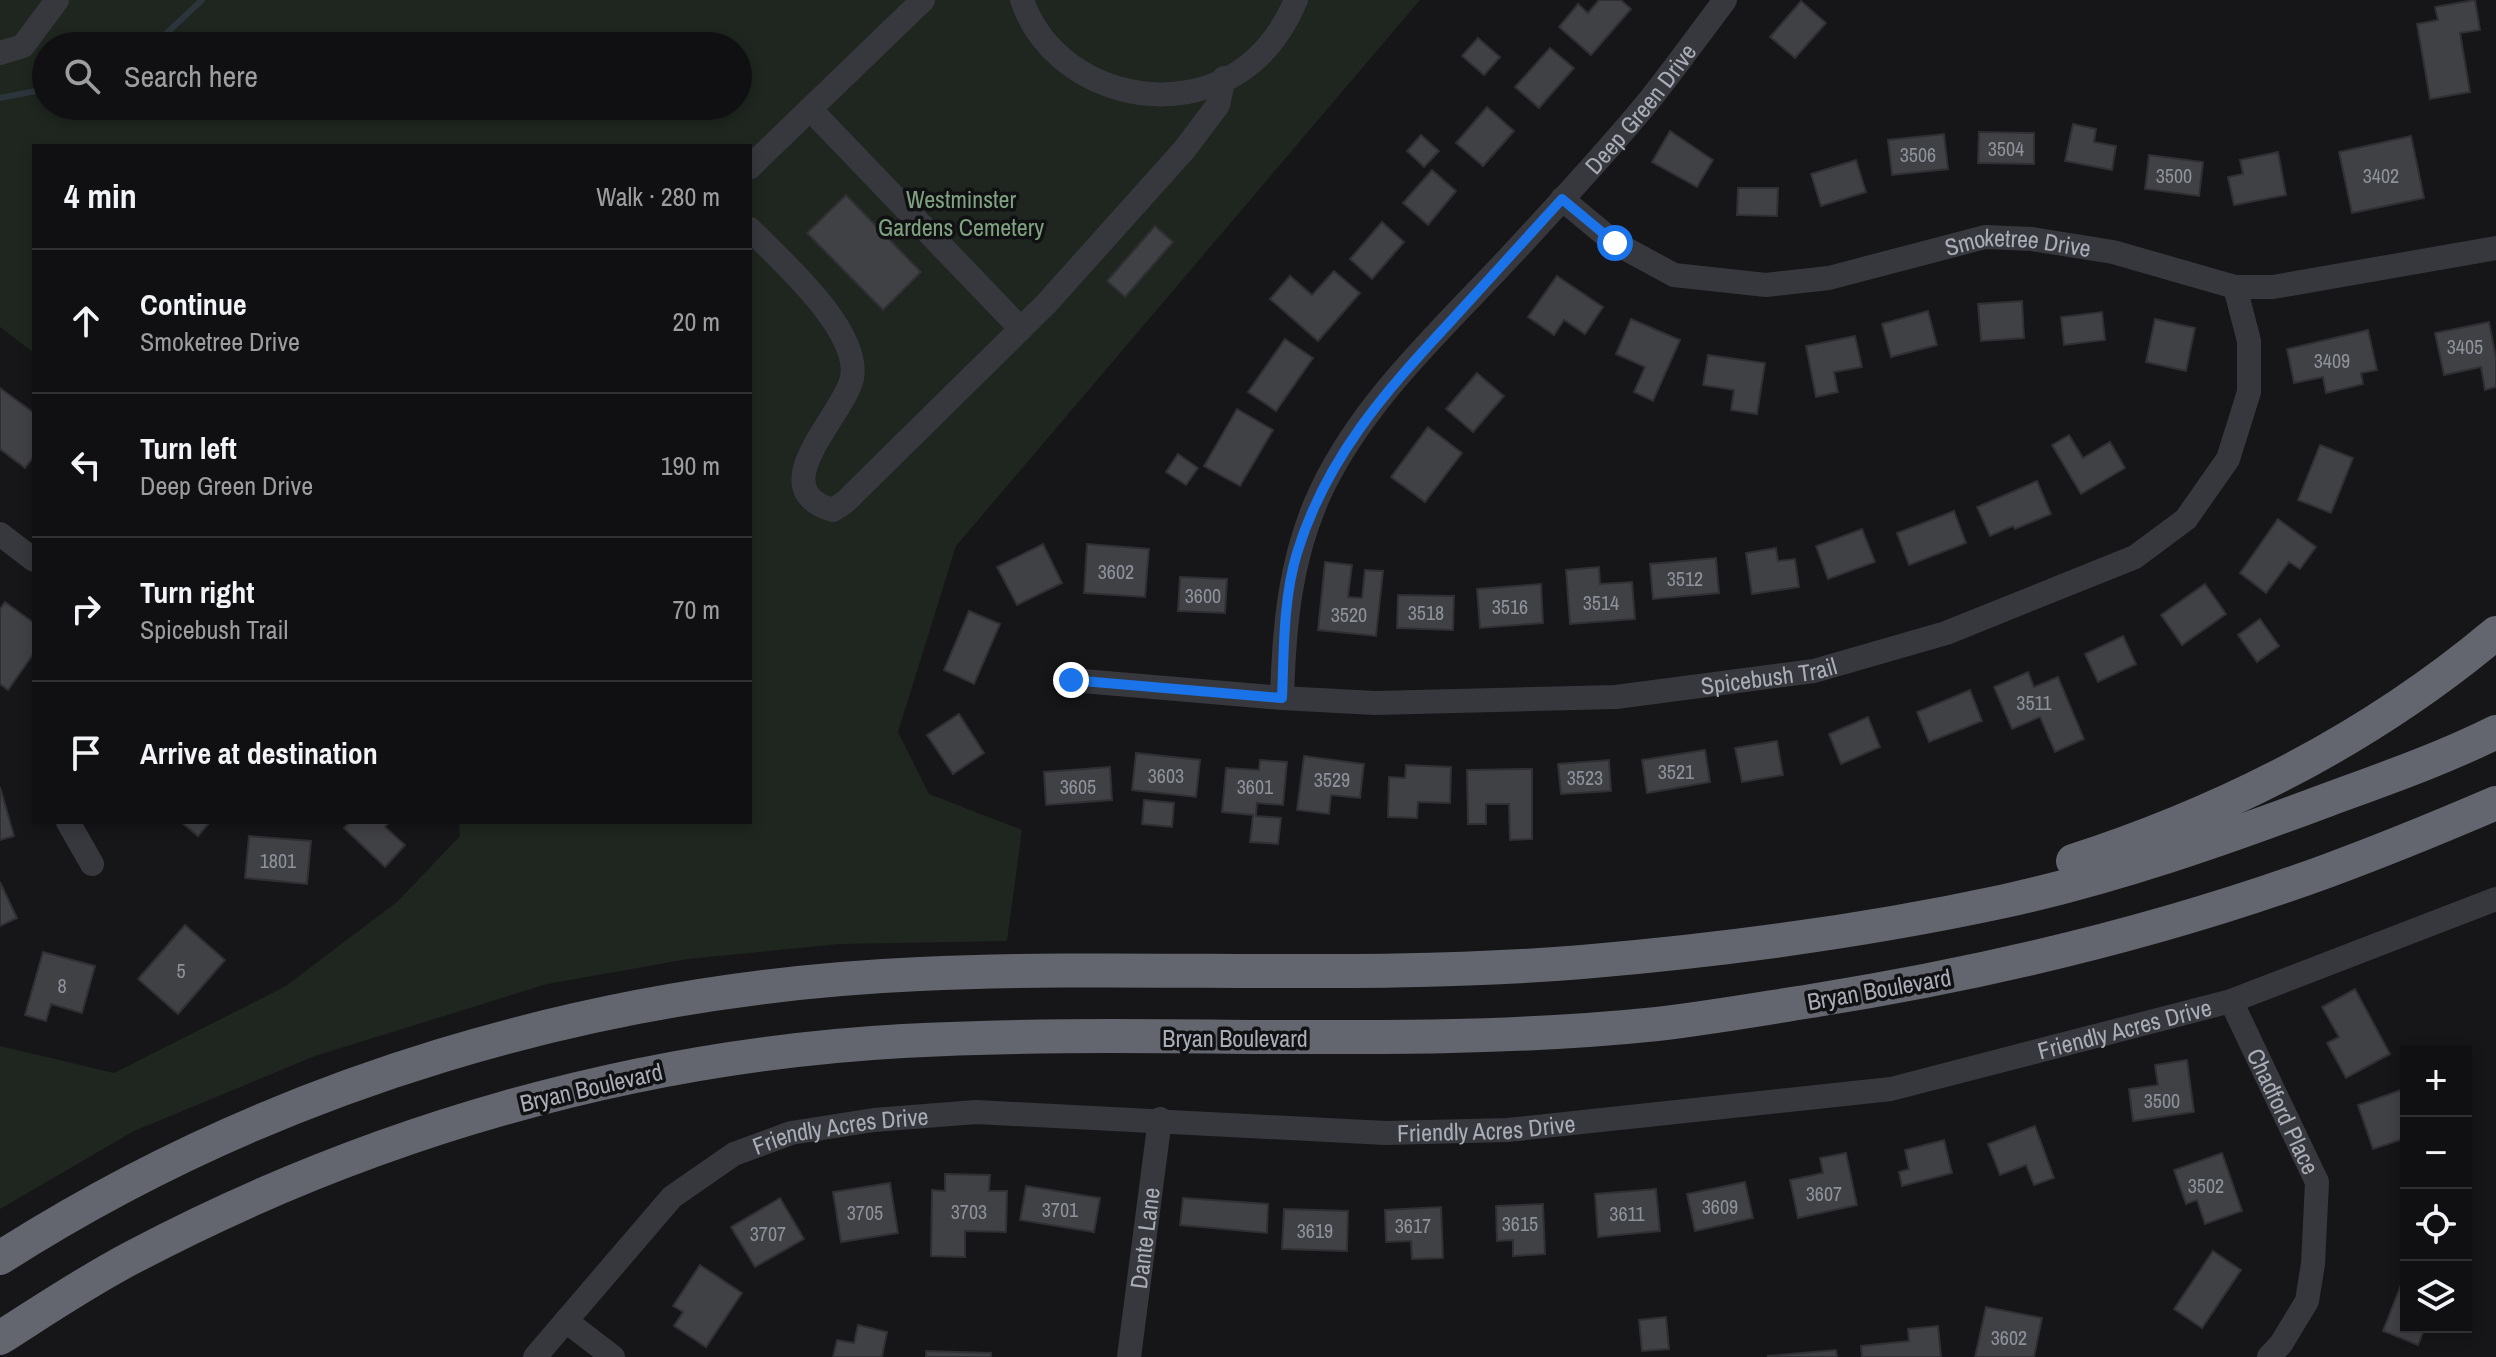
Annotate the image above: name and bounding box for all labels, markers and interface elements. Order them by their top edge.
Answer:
search box [32,32,752,120]
street label: Deep Green Drive [1577,37,1703,181]
icon: search [60,54,104,98]
text: Search here [124,56,258,96]
house number: 3504 [1988,135,2024,162]
house number: 3506 [1900,141,1936,168]
house number: 3500 [2156,162,2192,189]
house number: 3402 [2363,162,2399,189]
text: 4 min [64,173,137,219]
text: Walk · 280 m [596,179,720,214]
park label: Westminster Gardens Cemetery [878,183,1044,243]
street label: Smoketree Drive [1941,221,2093,264]
route start [1597,225,1633,261]
text: Continue [140,284,247,324]
icon: ahead [64,299,108,343]
text: 20 m [673,304,720,339]
text: Smoketree Drive [140,324,300,359]
house number: 3405 [2447,333,2483,360]
house number: 3409 [2314,347,2350,374]
text: Turn left [140,428,237,468]
icon: left [64,443,108,487]
text: 190 m [661,448,720,483]
text: Deep Green Drive [140,468,313,503]
house number: 3602 [1098,558,1134,585]
house number: 3512 [1667,565,1703,592]
text: Turn right [140,572,254,612]
house number: 3600 [1185,582,1221,609]
icon: right [64,587,108,631]
house number: 3514 [1583,589,1619,616]
text: 70 m [673,592,720,627]
house number: 3516 [1492,593,1528,620]
house number: 3518 [1408,599,1444,626]
house number: 3520 [1331,601,1367,628]
text: Spicebush Trail [140,612,288,647]
street label: Spicebush Trail [1699,649,1840,702]
route end [1053,662,1089,698]
house number: 3511 [2016,689,2052,716]
icon: arrive [64,731,108,775]
text: Arrive at destination [140,733,378,773]
house number: 3521 [1658,758,1694,785]
house number: 3603 [1148,762,1184,789]
house number: 3523 [1567,764,1603,791]
house number: 3529 [1314,766,1350,793]
house number: 3605 [1060,773,1096,800]
house number: 3601 [1237,773,1273,800]
house number: 1801 [260,847,296,874]
house number: 5 [176,957,186,984]
street label: Bryan Boulevard [1805,961,1953,1017]
house number: 8 [57,972,67,999]
street label: Friendly Acres Drive [2034,991,2215,1066]
street label: Bryan Boulevard [1162,1022,1308,1054]
street label: Chadford Place [2240,1043,2327,1179]
map controls [2400,1045,2472,1333]
button: + [2400,1045,2472,1117]
street label: Bryan Boulevard [517,1055,665,1119]
house number: 3500 [2144,1087,2180,1114]
street label: Friendly Acres Drive [748,1100,929,1162]
street label: Friendly Acres Drive [1397,1107,1577,1149]
button: − [2400,1117,2472,1189]
house number: 3502 [2188,1172,2224,1199]
house number: 3607 [1806,1180,1842,1207]
street label: Dante Lane [1122,1185,1167,1291]
button: locate [2400,1189,2472,1261]
house number: 3609 [1702,1193,1738,1220]
house number: 3701 [1042,1196,1078,1223]
house number: 3703 [951,1198,987,1225]
house number: 3705 [847,1199,883,1226]
house number: 3611 [1609,1200,1645,1227]
house number: 3615 [1502,1210,1538,1237]
house number: 3617 [1395,1212,1431,1239]
house number: 3619 [1297,1217,1333,1244]
house number: 3707 [750,1220,786,1247]
button: layers [2400,1261,2472,1333]
house number: 3602 [1991,1324,2027,1351]

